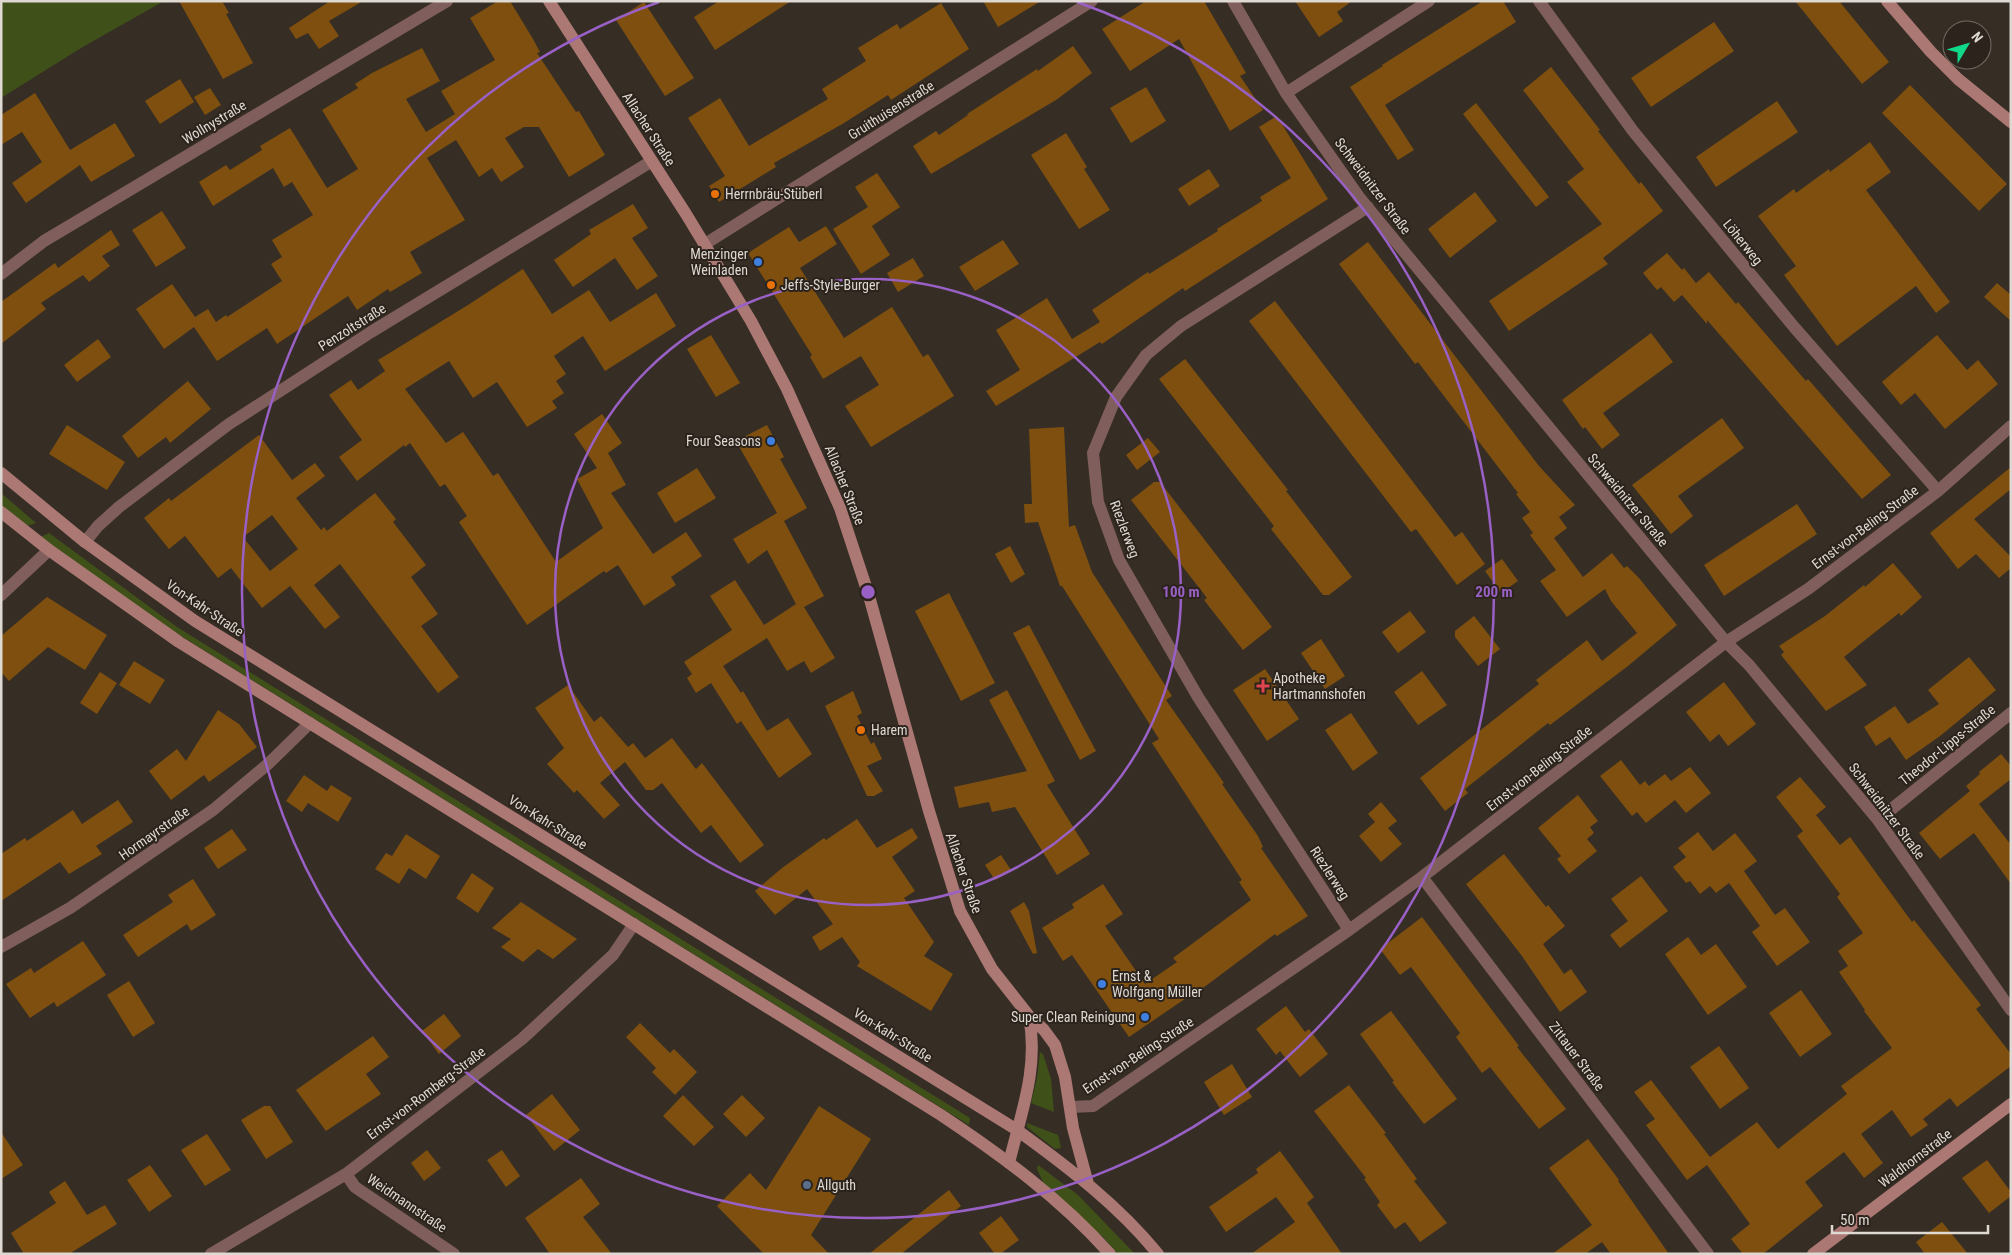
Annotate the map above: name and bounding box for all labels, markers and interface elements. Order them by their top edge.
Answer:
north arrow [1942,20,1992,70]
text: N [1968,29,1986,45]
street label: Gruithuisenstraße [845,77,937,143]
street label: Allacher Straße [619,89,679,169]
street label: Wollnystraße [179,96,249,147]
street label: Schweidnitzer Straße [1332,135,1415,238]
place label: Herrnbräu-Stüberl [725,186,823,202]
marker: Herrnbräu-Stüberl [709,188,721,200]
street label: Löherweg [1720,216,1766,268]
place label: Menzinger Weinladen [690,246,748,278]
marker: Menzinger Weinladen [752,256,764,268]
place label: Jeffs-Style-Burger [781,277,880,293]
marker: Jeffs-Style-Burger [765,279,777,291]
street label: Penzoltstraße [315,300,389,354]
place label: Four Seasons [686,433,761,449]
marker: Four Seasons [765,435,777,447]
street label: Allacher Straße [822,443,868,528]
street label: Schweidnitzer Straße [1584,450,1672,550]
street label: Ernst-von-Beling-Straße [1809,482,1922,572]
street label: Riezlerweg [1107,498,1143,560]
street label: Von-Kahr-Straße [163,576,247,640]
centre of rings [859,583,877,601]
text: 100 m [1162,583,1200,601]
text: 200 m [1475,583,1513,601]
place label: Apotheke Hartmannshofen [1273,670,1366,702]
marker: Apotheke Hartmannshofen [1257,680,1269,692]
street label: Theodor-Lipps-Straße [1896,701,1999,789]
place label: Harem [871,722,908,738]
street label: Ernst-von-Beling-Straße [1483,722,1595,814]
marker: Harem [855,724,867,736]
street label: Schweidnitzer Straße [1846,760,1929,863]
street label: Von-Kahr-Straße [506,791,591,853]
street label: Hormayrstraße [116,803,193,863]
street label: Allacher Straße [943,830,985,916]
street label: Riezlerweg [1307,843,1353,903]
place label: Ernst & Wolfgang Müller [1112,968,1202,1000]
marker: Ernst & Wolfgang Müller [1096,978,1108,990]
street label: Von-Kahr-Straße [851,1004,936,1066]
place label: Super Clean Reinigung [1011,1009,1135,1025]
marker: Super Clean Reinigung [1139,1011,1151,1023]
street label: Ernst-von-Beling-Straße [1080,1013,1197,1097]
street label: Zittauer Straße [1546,1018,1608,1094]
street label: Ernst-von-Romberg-Straße [364,1043,489,1143]
street label: Waldhornstraße [1875,1125,1955,1191]
street label: Weidmannstraße [364,1170,450,1236]
place label: Allguth [817,1177,856,1193]
marker: Allguth [801,1179,813,1191]
scale bar [1832,1202,1988,1234]
text: 50 m [1840,1211,1870,1229]

